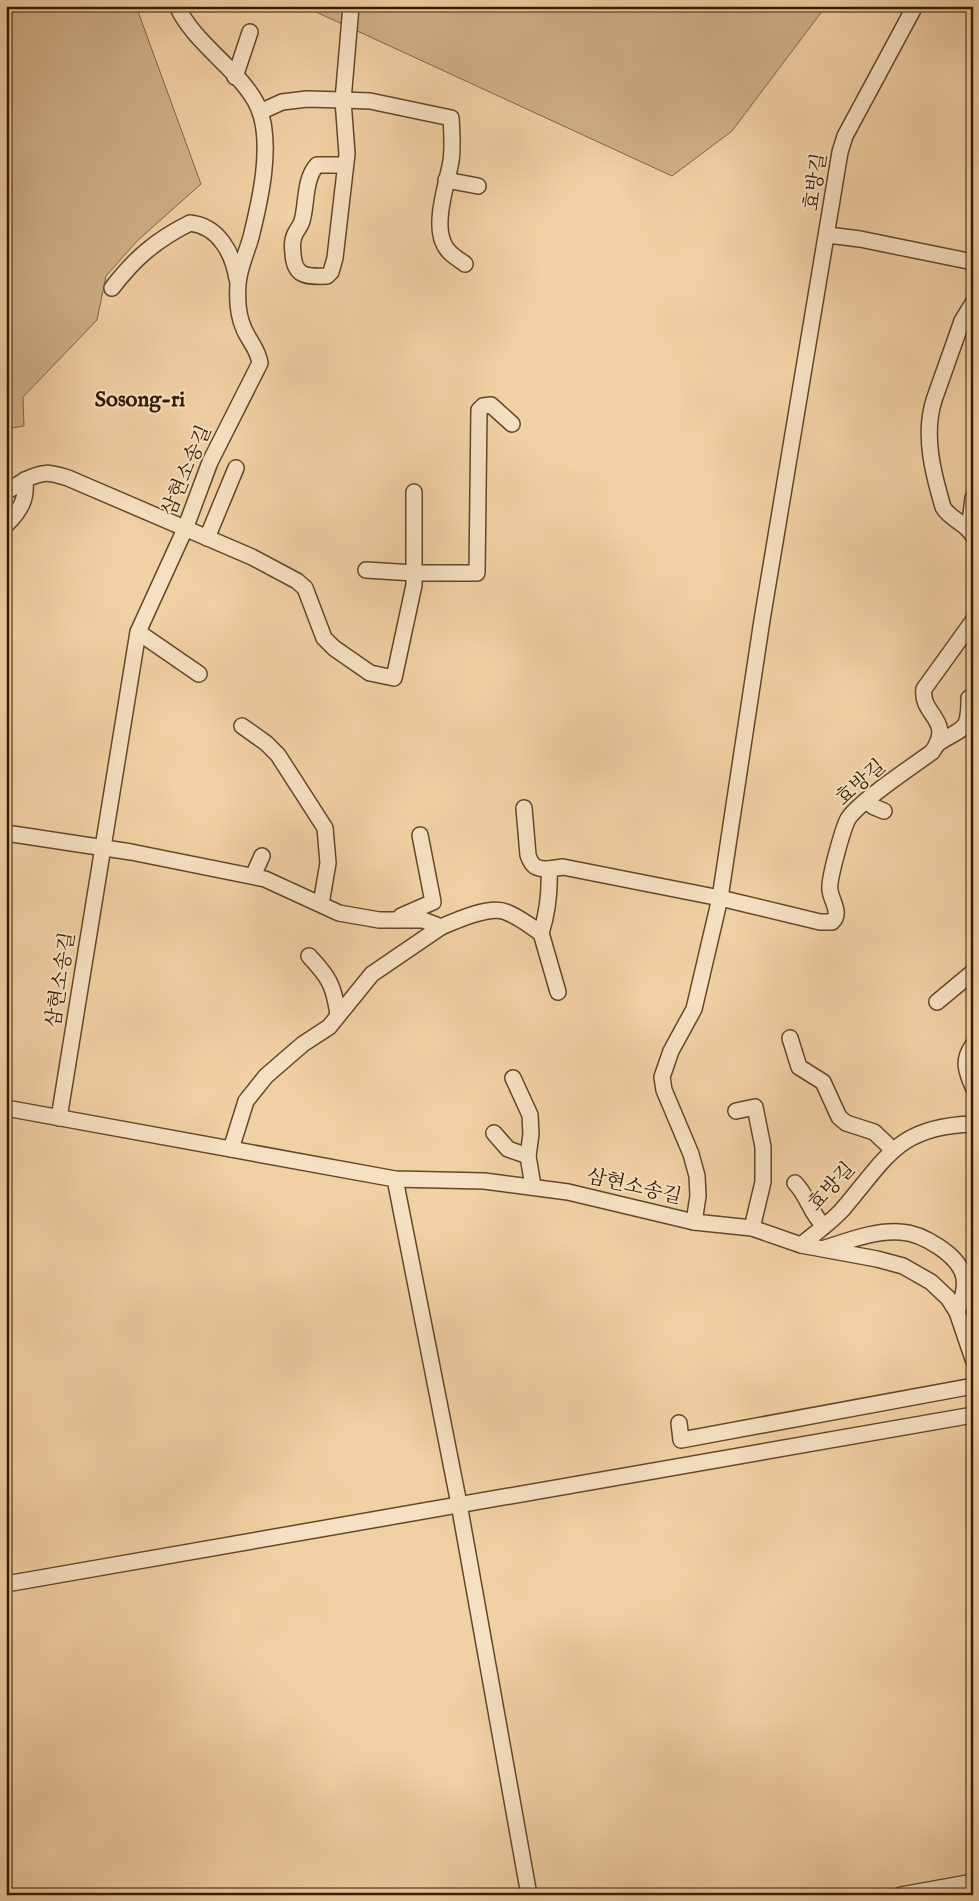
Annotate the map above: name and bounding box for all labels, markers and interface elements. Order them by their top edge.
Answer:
street label: 효방길 [799,151,833,213]
district label: Sosong-ri [95,386,185,414]
street label: 삼현소송길 [157,422,217,520]
street label: 효방길 [831,755,891,811]
street label: 삼현소송길 [41,930,81,1030]
street label: 효방길 [803,1157,861,1217]
street label: 삼현소송길 [584,1164,684,1210]

